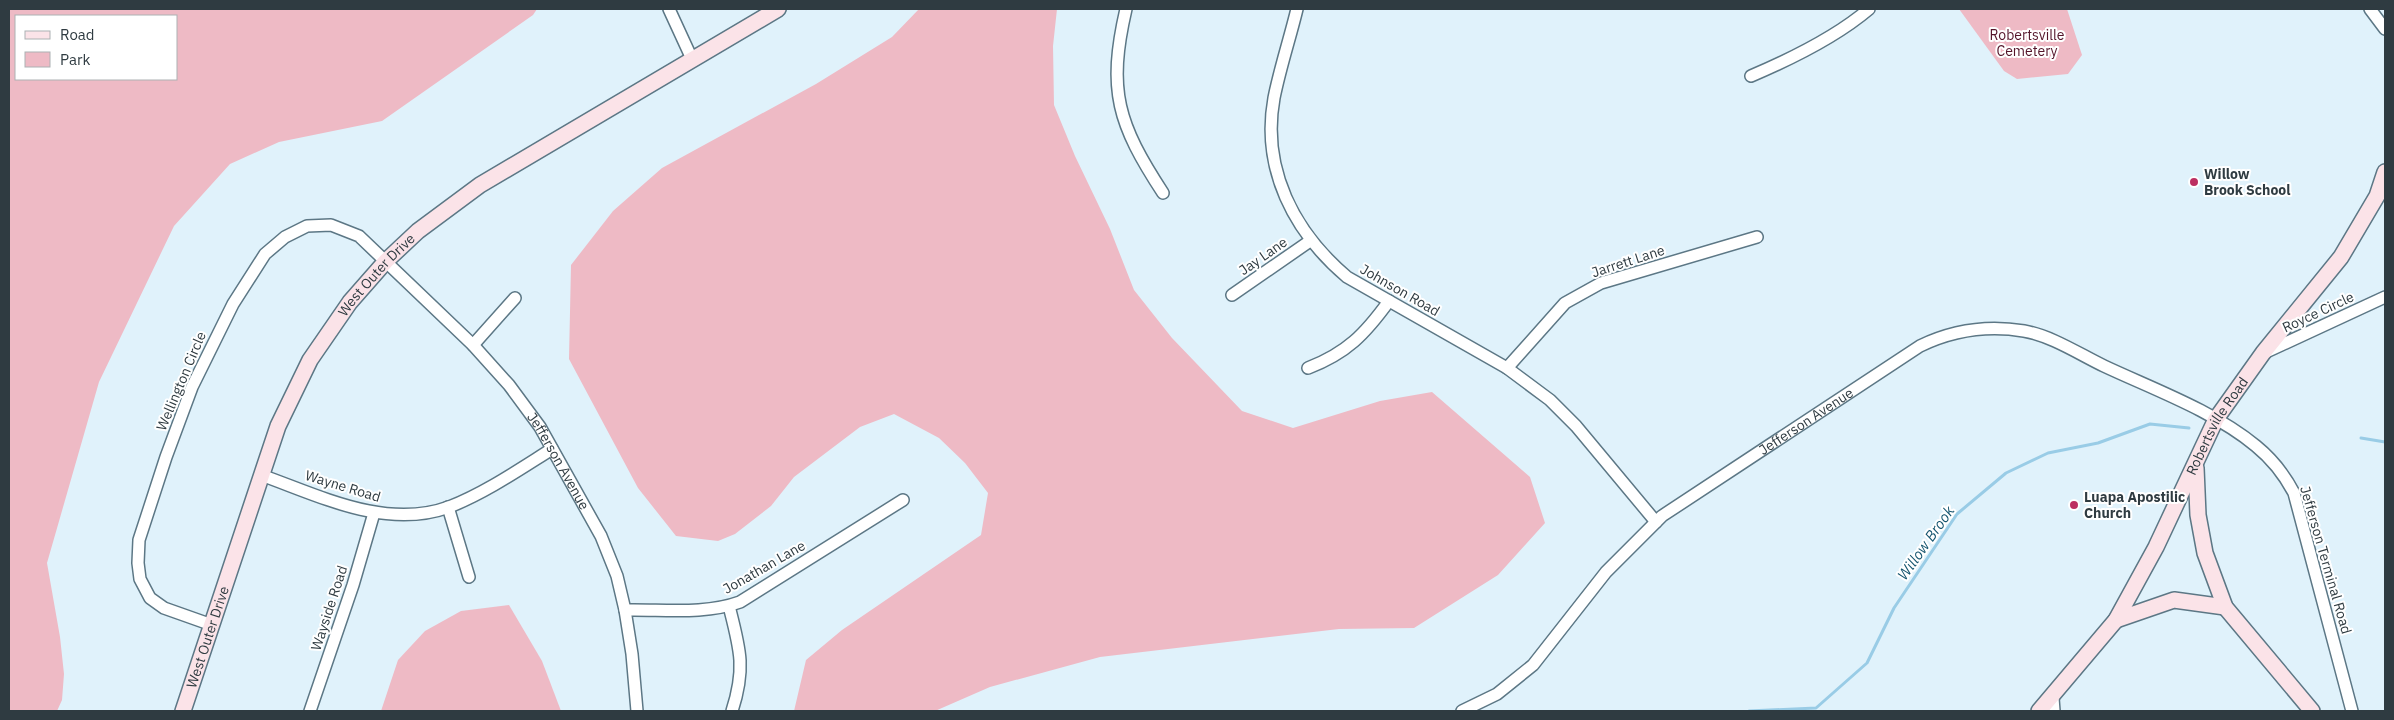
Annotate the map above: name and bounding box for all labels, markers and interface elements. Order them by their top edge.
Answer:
legend [15,15,178,80]
text: Road [60,25,95,44]
park label: Robertsville Cemetery [1990,26,2065,60]
text: Park [60,50,90,69]
place label: Willow Brook School [2204,165,2290,199]
marker: Willow Brook School [2188,176,2200,188]
street label: West Outer Drive [334,229,419,320]
street label: Jay Lane [1235,233,1291,279]
street label: Jarrett Lane [1589,241,1667,281]
street label: Johnson Road [1357,260,1443,320]
street label: Royce Circle [2279,287,2357,336]
street label: Wellington Circle [152,328,210,433]
street label: Robertsville Road [2182,374,2252,478]
street label: Jefferson Avenue [1755,383,1857,459]
street label: Jefferson Avenue [523,409,594,513]
street label: Wayne Road [303,466,383,506]
street label: Jefferson Terminal Road [2296,484,2356,636]
place label: Luapa Apostilic Church [2084,488,2185,522]
marker: Luapa Apostilic Church [2068,499,2080,511]
water label: Willow Brook [1893,502,1958,584]
street label: Jonathan Lane [720,536,809,598]
street label: Wayside Road [307,563,351,653]
street label: West Outer Drive [182,583,233,690]

